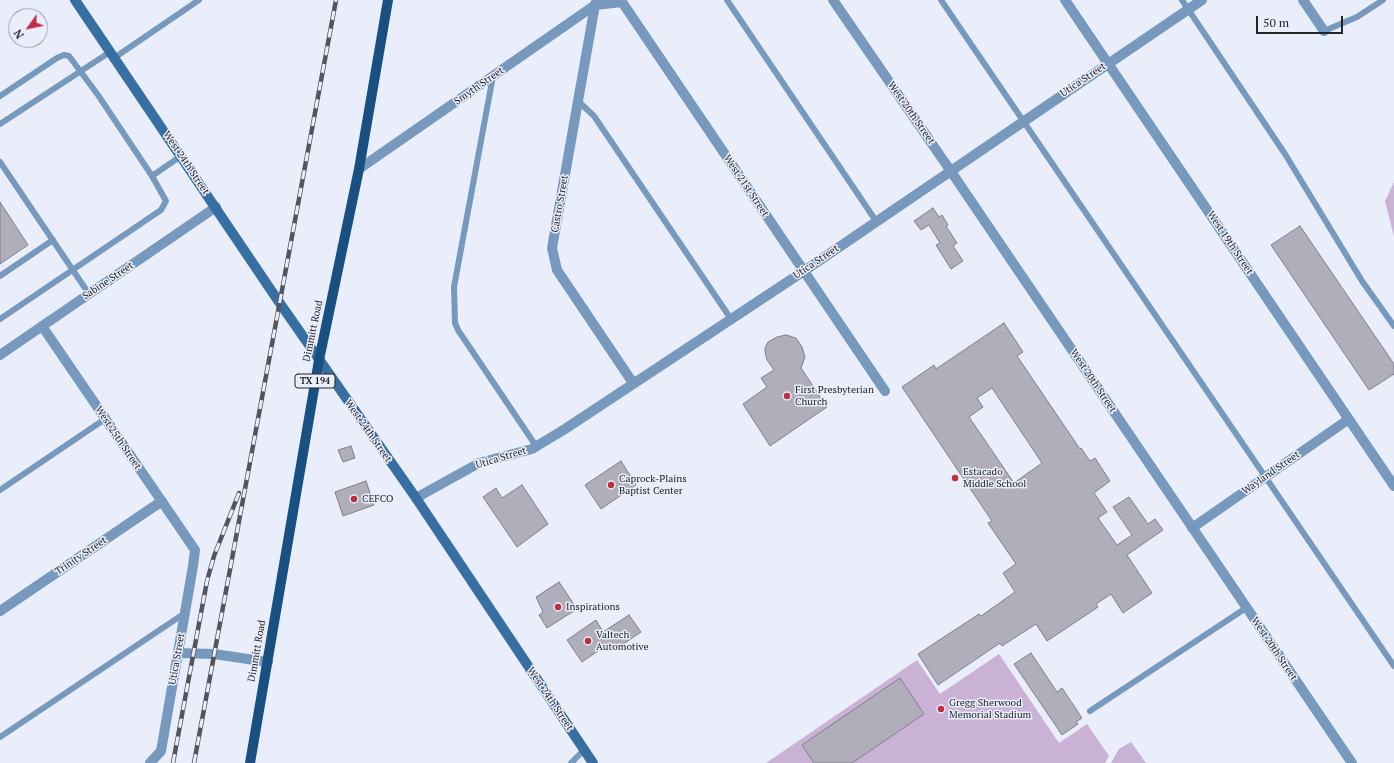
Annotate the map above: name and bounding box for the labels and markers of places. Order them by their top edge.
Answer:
place label: First Presbyterian Church [795,384,874,408]
marker: First Presbyterian Church [782,391,792,401]
place label: Estacado Middle School [963,466,1026,490]
place label: Caprock-Plains Baptist Center [619,473,687,496]
marker: Estacado Middle School [950,473,960,483]
marker: Caprock-Plains Baptist Center [606,480,616,490]
place label: CEFCO [362,493,393,505]
marker: CEFCO [349,494,359,504]
place label: Inspirations [566,601,620,613]
marker: Inspirations [553,602,563,612]
place label: Valtech Automotive [596,629,648,652]
marker: Valtech Automotive [583,636,593,646]
place label: Gregg Sherwood Memorial Stadium [949,697,1031,720]
marker: Gregg Sherwood Memorial Stadium [936,704,946,714]

